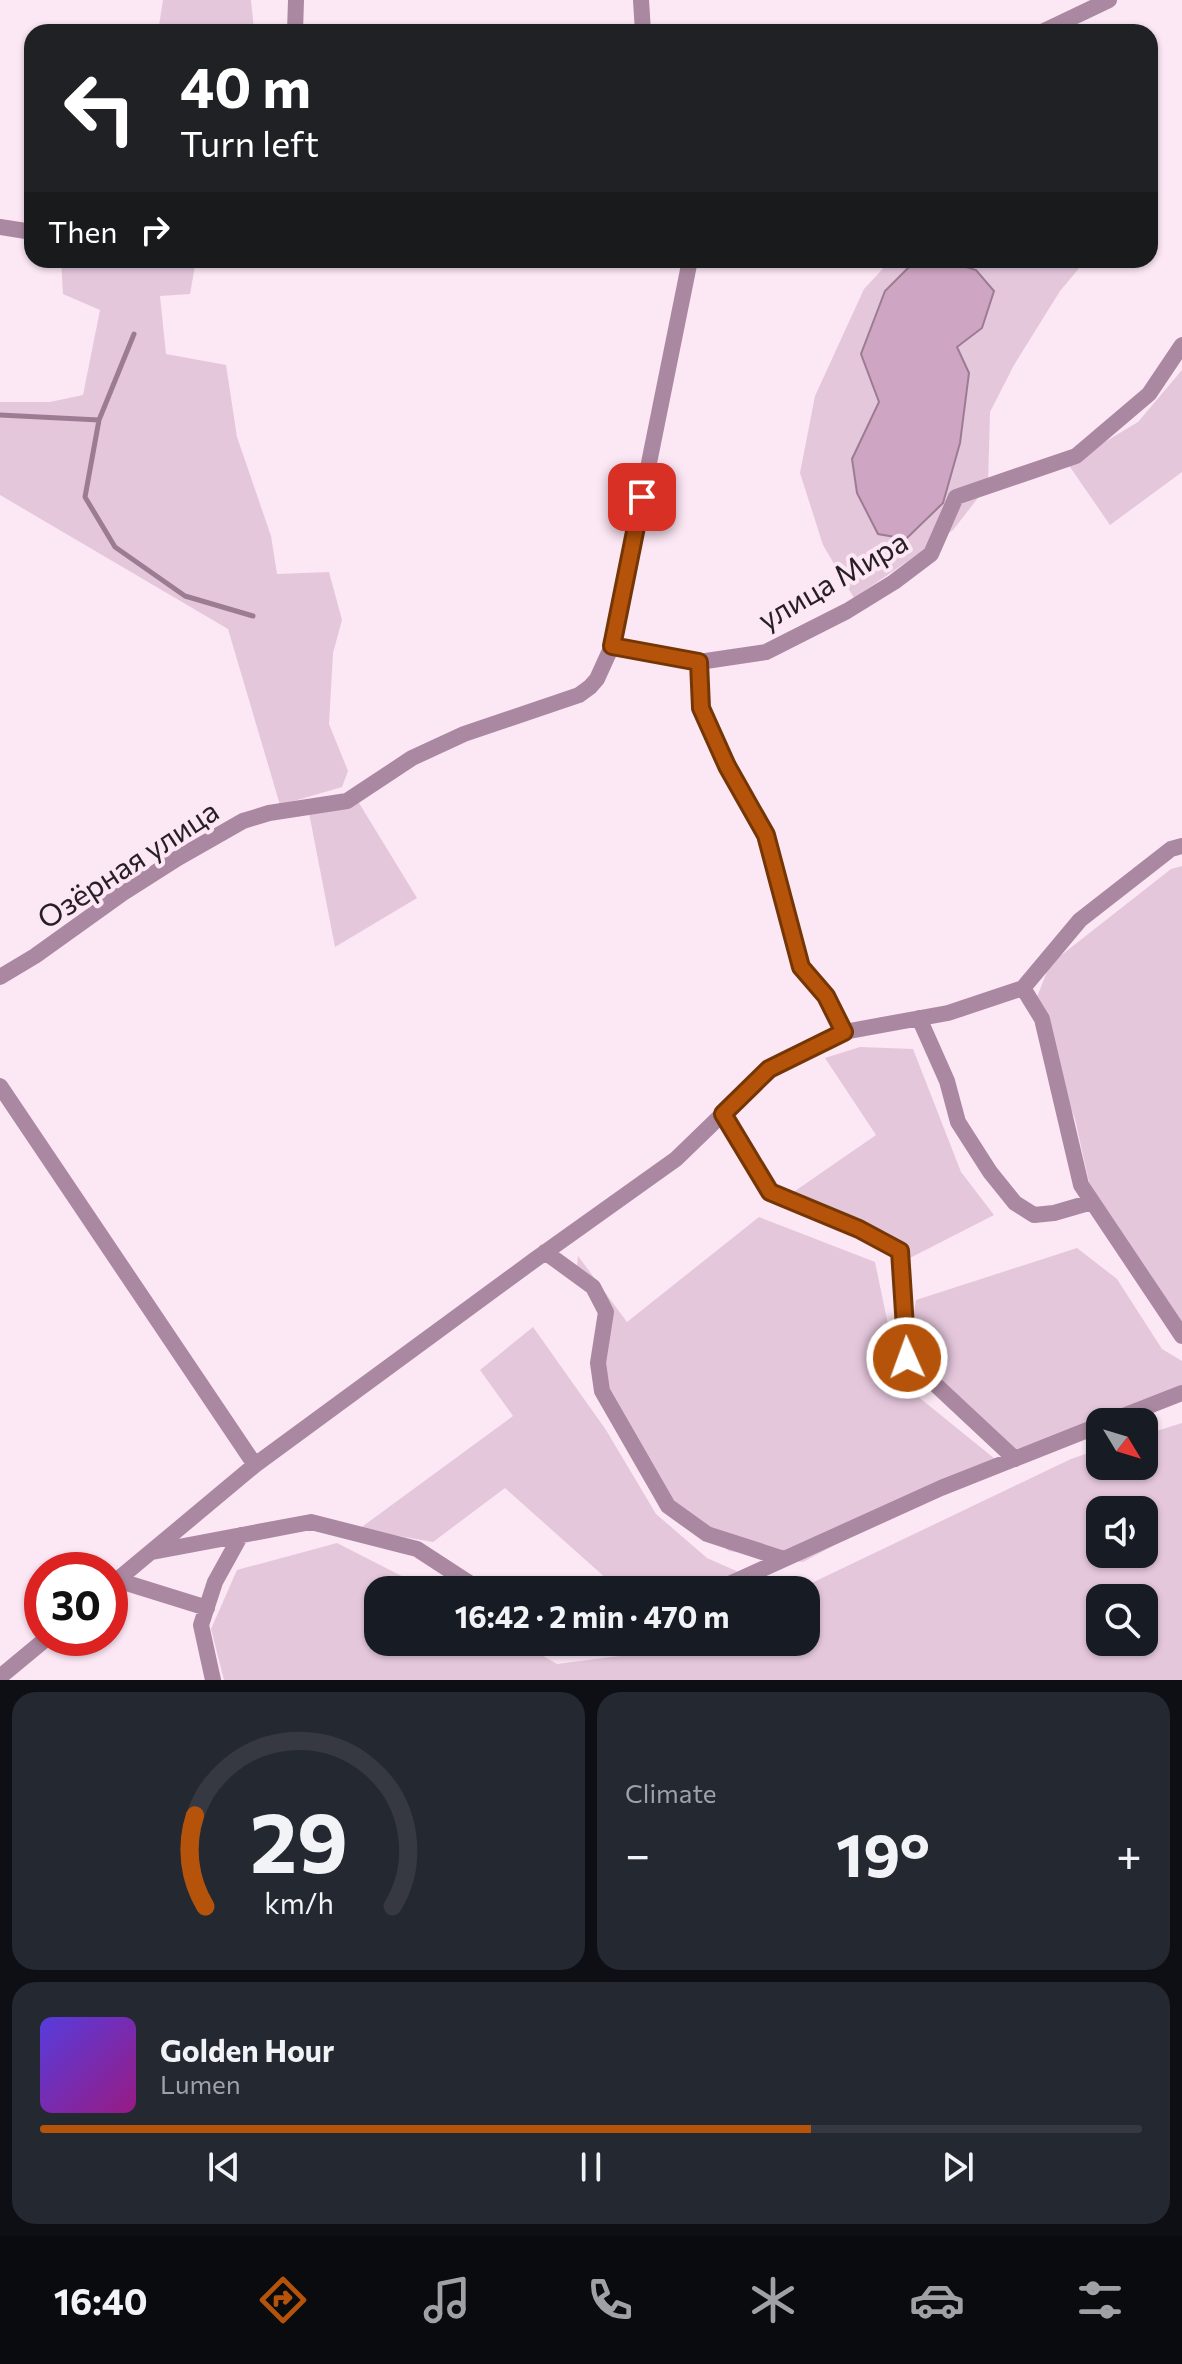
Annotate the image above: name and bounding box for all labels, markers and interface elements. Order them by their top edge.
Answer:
text: 40 m [180,51,311,120]
icon: left [48,56,152,160]
text: Turn left [180,120,319,164]
icon: right [133,208,177,252]
text: Then [48,212,117,249]
pin [608,463,676,531]
icon: arrive [620,475,664,519]
street label: улица Мира [751,521,913,637]
street label: Озёрная улица [29,791,225,935]
position arrow [865,1316,949,1400]
north arrow [1086,1408,1158,1480]
map controls [1086,1408,1158,1656]
button: sound [1086,1496,1158,1568]
speed limit sign: 30 [24,1552,128,1656]
button: search [1086,1584,1158,1656]
text: 16:42 · 2 min · 470 m [455,1597,729,1634]
text: Climate [625,1777,717,1808]
text: 29 [249,1788,348,1890]
text: 19° [836,1816,930,1889]
text: − [625,1826,650,1880]
text: + [1116,1826,1142,1880]
text: km/h [264,1885,333,1920]
text: Golden Hour [160,2031,334,2068]
text: Lumen [160,2068,241,2099]
icon: previous [202,2145,246,2189]
icon: pause [569,2145,613,2189]
icon: next [936,2145,980,2189]
icon: directions [255,2272,311,2328]
icon: music [419,2272,475,2328]
icon: phone [582,2272,638,2328]
icon: climate [745,2272,801,2328]
icon: car [909,2272,965,2328]
icon: filters [1072,2272,1128,2328]
text: 16:40 [54,2278,148,2322]

